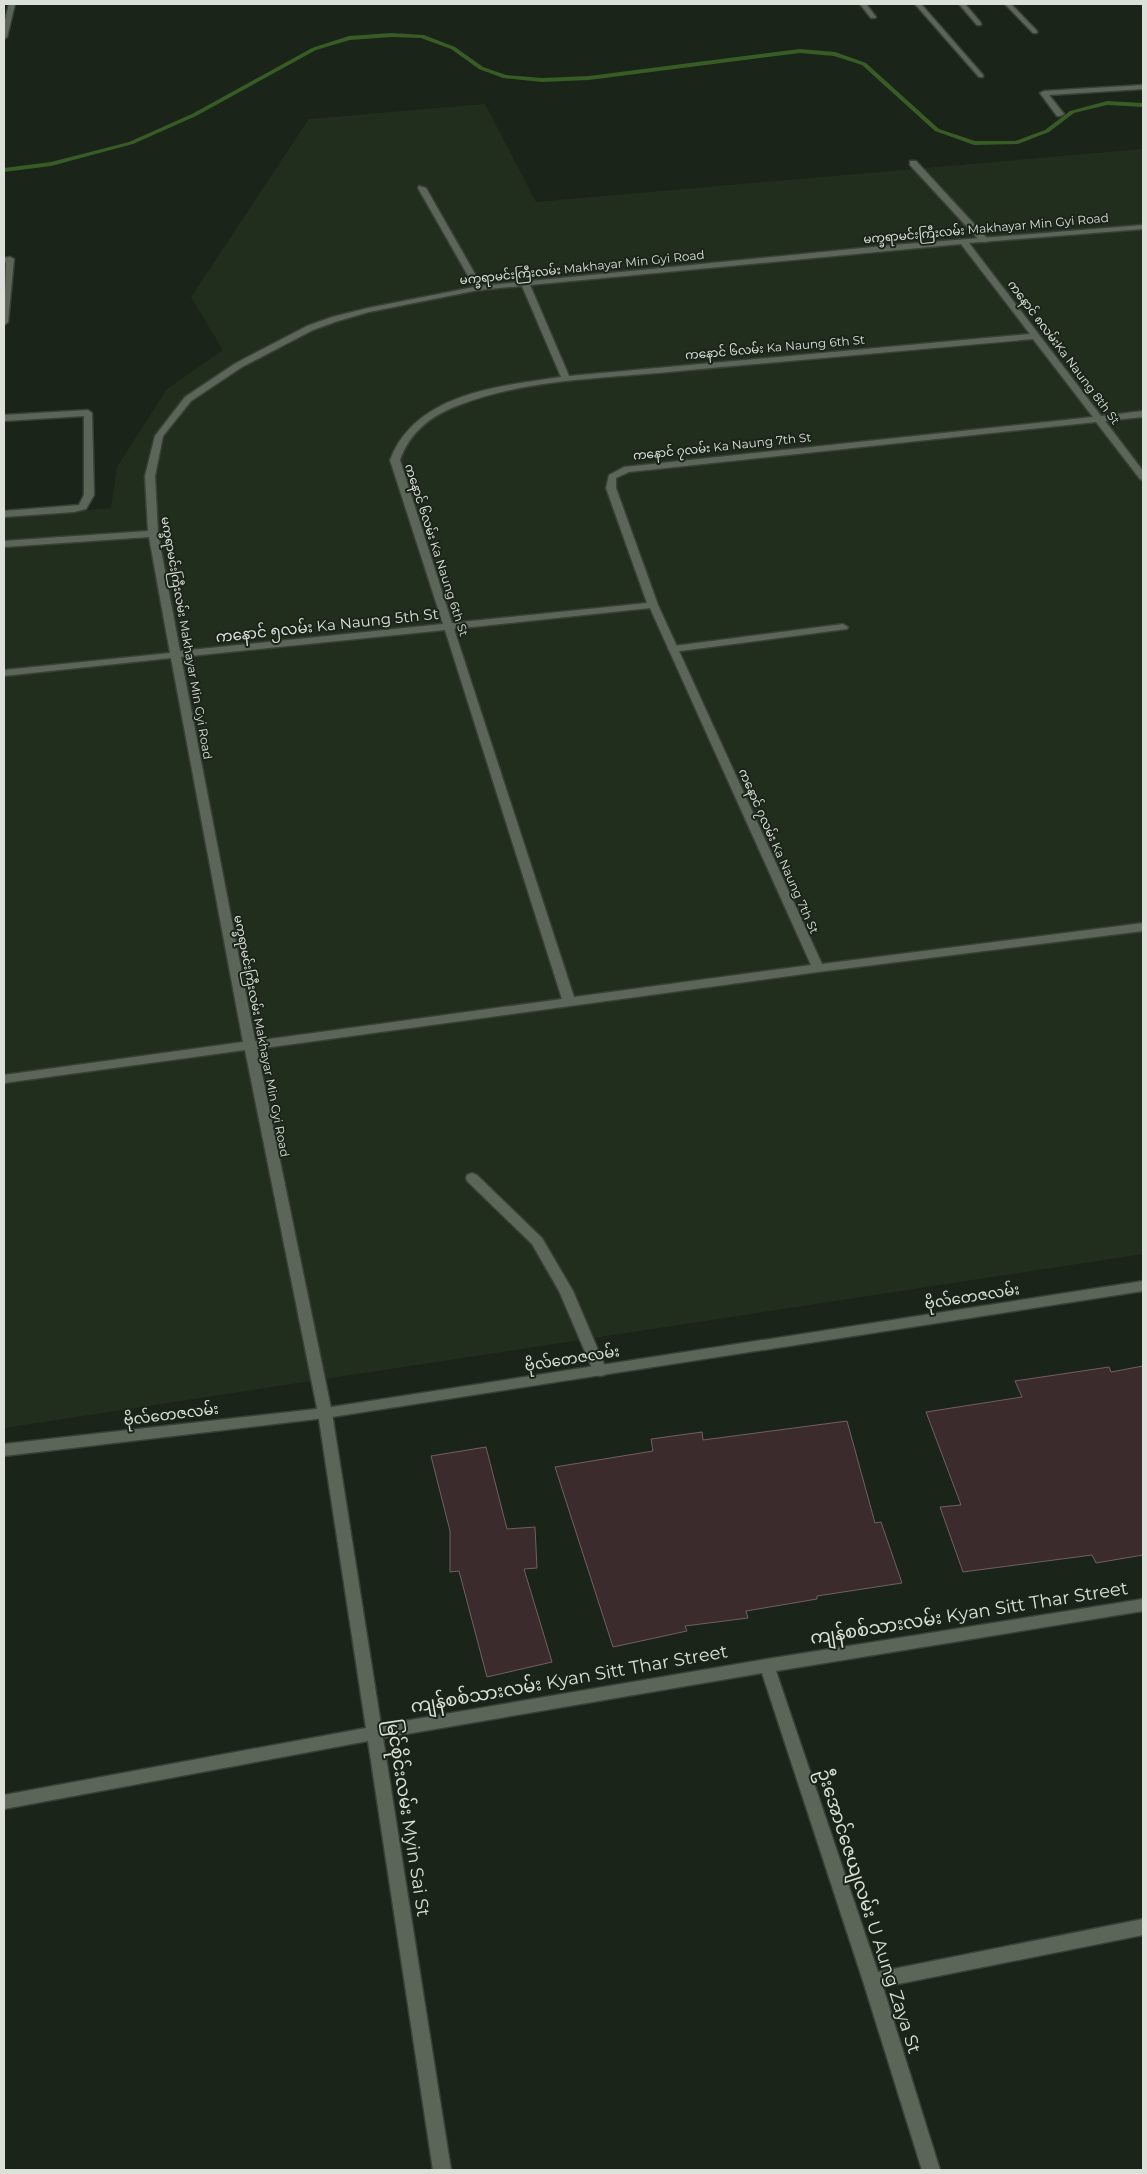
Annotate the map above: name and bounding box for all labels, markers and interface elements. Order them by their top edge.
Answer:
street label: မက္ခရာမင်းကြီးလမ်း Makhayar Min Gyi Road [863,209,1110,249]
street label: မက္ခရာမင်းကြီးလမ်း Makhayar Min Gyi Road [459,246,706,291]
street label: ကနောင် ၈လမ်းKa Naung 8th St [1002,276,1124,429]
street label: ကနောင် ၆လမ်း Ka Naung 6th St [684,331,866,365]
street label: ကနောင် ၇လမ်း Ka Naung 7th St [632,428,812,466]
street label: ကနောင် ၆လမ်း Ka Naung 6th St [399,462,473,639]
street label: မက္ခရာမင်းကြီးလမ်း Makhayar Min Gyi Road [155,515,217,761]
street label: ကနောင် ၅လမ်း Ka Naung 5th St [215,604,440,649]
street label: ကနောင် ၇လမ်း Ka Naung 7th St [733,766,823,937]
street label: မက္ခရာမင်းကြီးလမ်း Makhayar Min Gyi Road [228,914,294,1159]
street label: ဗိုလ်တေဇလမ်း [923,1279,1021,1316]
street label: ဗိုလ်တေဇလမ်း [523,1341,621,1378]
street label: ဗိုလ်တေဇလမ်း [122,1399,220,1432]
street label: ကျန်စစ်သားလမ်း Kyan Sitt Thar Street [808,1575,1130,1653]
street label: ကျန်စစ်သားလမ်း Kyan Sitt Thar Street [408,1638,730,1722]
street label: မြင်စိုင်းလမ်း Myin Sai St [378,1717,437,1919]
street label: ဦးအောင်ဇေယျလမ်း U Aung Zaya St [809,1765,927,2057]

